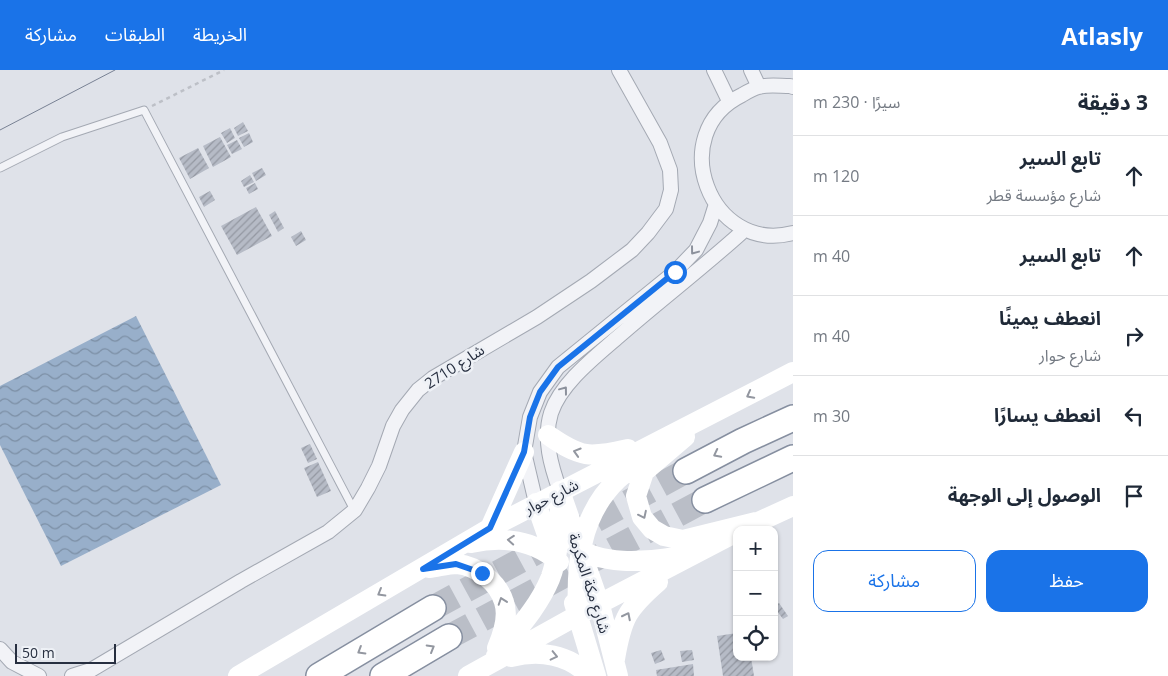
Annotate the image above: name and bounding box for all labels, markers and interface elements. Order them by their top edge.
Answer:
text: Atlasly [1061,19,1143,52]
text: مشاركة [25,22,77,46]
text: الطبقات [105,22,165,46]
text: الخريطة [193,22,247,46]
text: 3 دقيقة [1078,88,1148,116]
text: سيرًا · 230 m [813,91,900,113]
text: تابع السير [1020,145,1101,171]
icon: ahead [1120,162,1148,190]
text: 120 m [813,165,859,187]
text: شارع مؤسسة قطر [987,184,1101,206]
text: تابع السير [1020,242,1101,268]
icon: ahead [1120,242,1148,270]
one-way arrow [691,245,699,254]
text: 40 m [813,245,850,267]
route start [664,261,687,284]
text: انعطف يمينًا [999,305,1101,331]
icon: right [1120,322,1148,350]
text: 40 m [813,325,850,347]
street label: شارع 2710 [420,339,490,395]
text: شارع حوار [1039,344,1101,366]
one-way arrow [559,387,568,396]
one-way arrow [746,389,755,399]
text: انعطف يسارًا [994,402,1101,428]
icon: left [1120,402,1148,430]
text: 30 m [813,405,850,427]
one-way arrow [573,447,582,457]
one-way arrow [714,448,723,458]
street label: شارع حوار [520,474,583,521]
text: الوصول إلى الوجهة [948,482,1101,508]
icon: arrive [1120,482,1148,510]
one-way arrow [637,510,647,519]
map controls [733,526,778,661]
button: + [733,526,778,571]
street label: شارع مكة المكرمة [562,530,616,637]
one-way arrow [507,535,515,546]
button: مشاركة [813,550,976,612]
button: حفظ [986,550,1148,612]
route end [471,562,494,585]
button: − [733,571,778,616]
one-way arrow [377,587,386,597]
one-way arrow [498,597,508,606]
one-way arrow [621,612,631,621]
button: locate [733,616,778,661]
scale bar [15,641,116,664]
text: 50 m [22,643,55,662]
one-way arrow [357,644,366,654]
one-way arrow [426,644,435,654]
one-way arrow [550,650,559,661]

